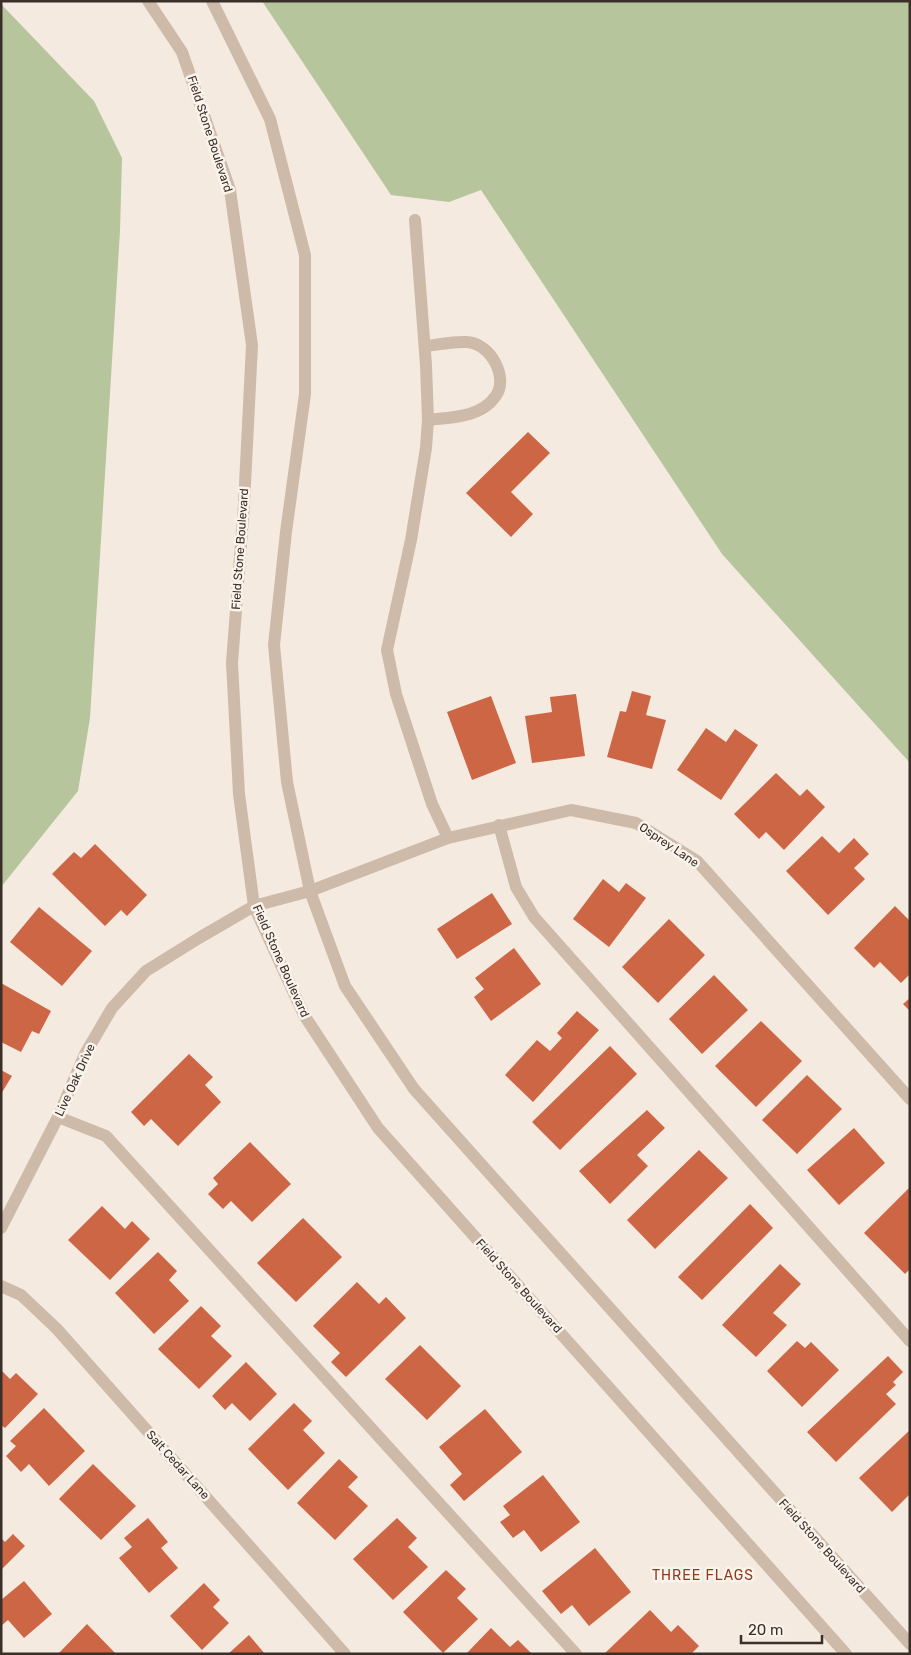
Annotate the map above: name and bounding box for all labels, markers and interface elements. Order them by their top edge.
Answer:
street label: Field Stone Boulevard [185,74,235,194]
street label: Field Stone Boulevard [229,488,251,610]
street label: Osprey Lane [637,820,702,870]
street label: Field Stone Boulevard [250,903,312,1019]
street label: Live Oak Drive [52,1041,98,1118]
street label: Field Stone Boulevard [473,1236,565,1336]
street label: Salt Cedar Lane [143,1428,213,1502]
street label: Field Stone Boulevard [776,1496,868,1596]
district label: THREE FLAGS [652,1567,754,1584]
scale bar [741,1612,822,1644]
text: 20 m [748,1621,783,1639]

